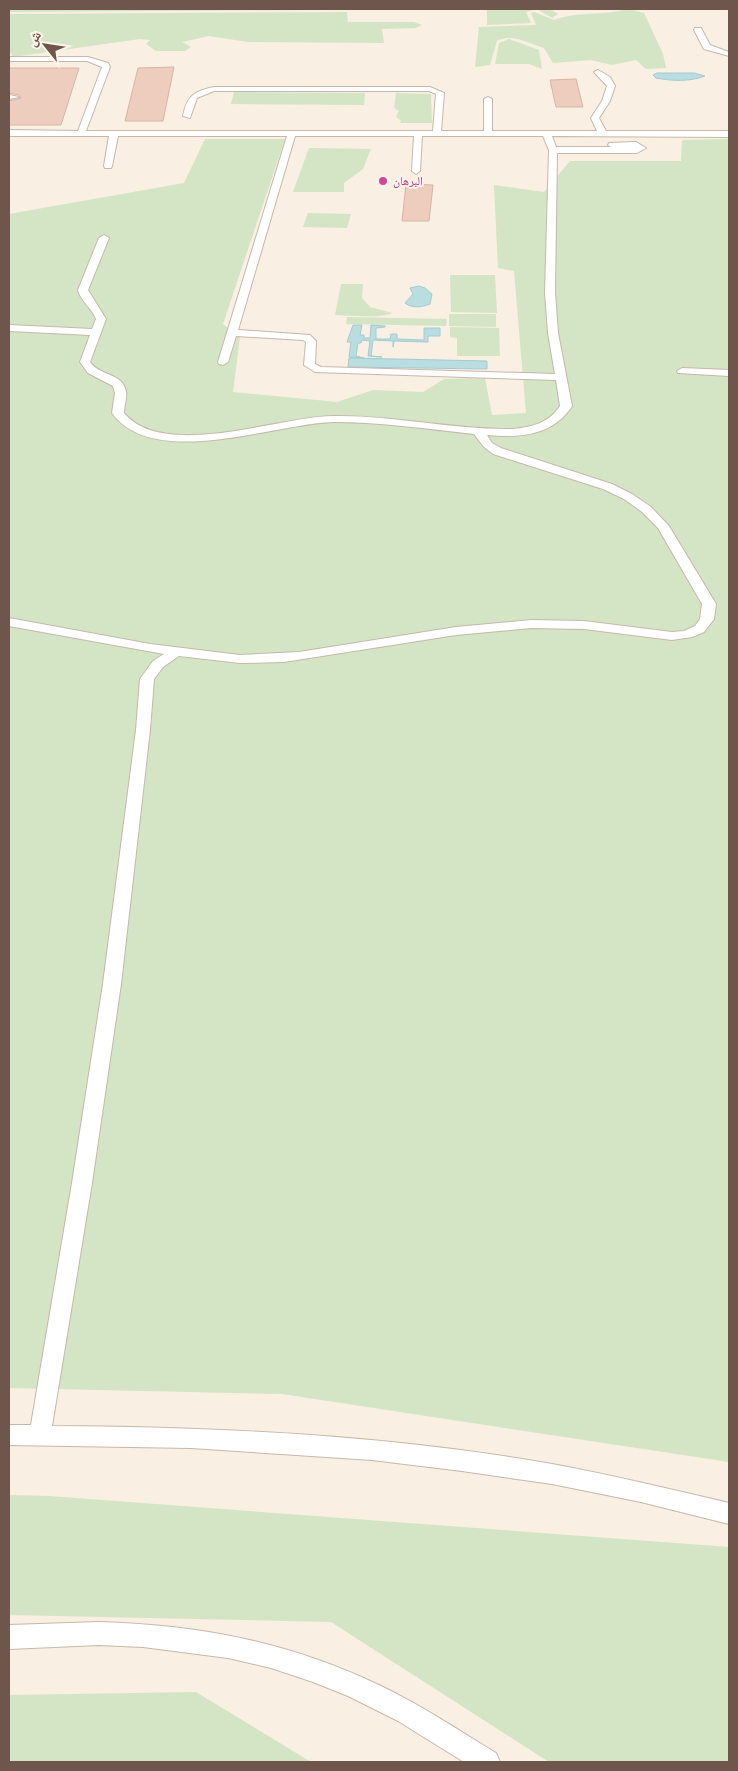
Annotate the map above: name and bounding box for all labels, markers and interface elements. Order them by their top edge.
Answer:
north arrow [20,20,70,70]
text: ش [22,27,45,49]
place label: البرهان [393,173,423,188]
marker: البرهان [377,175,389,187]

